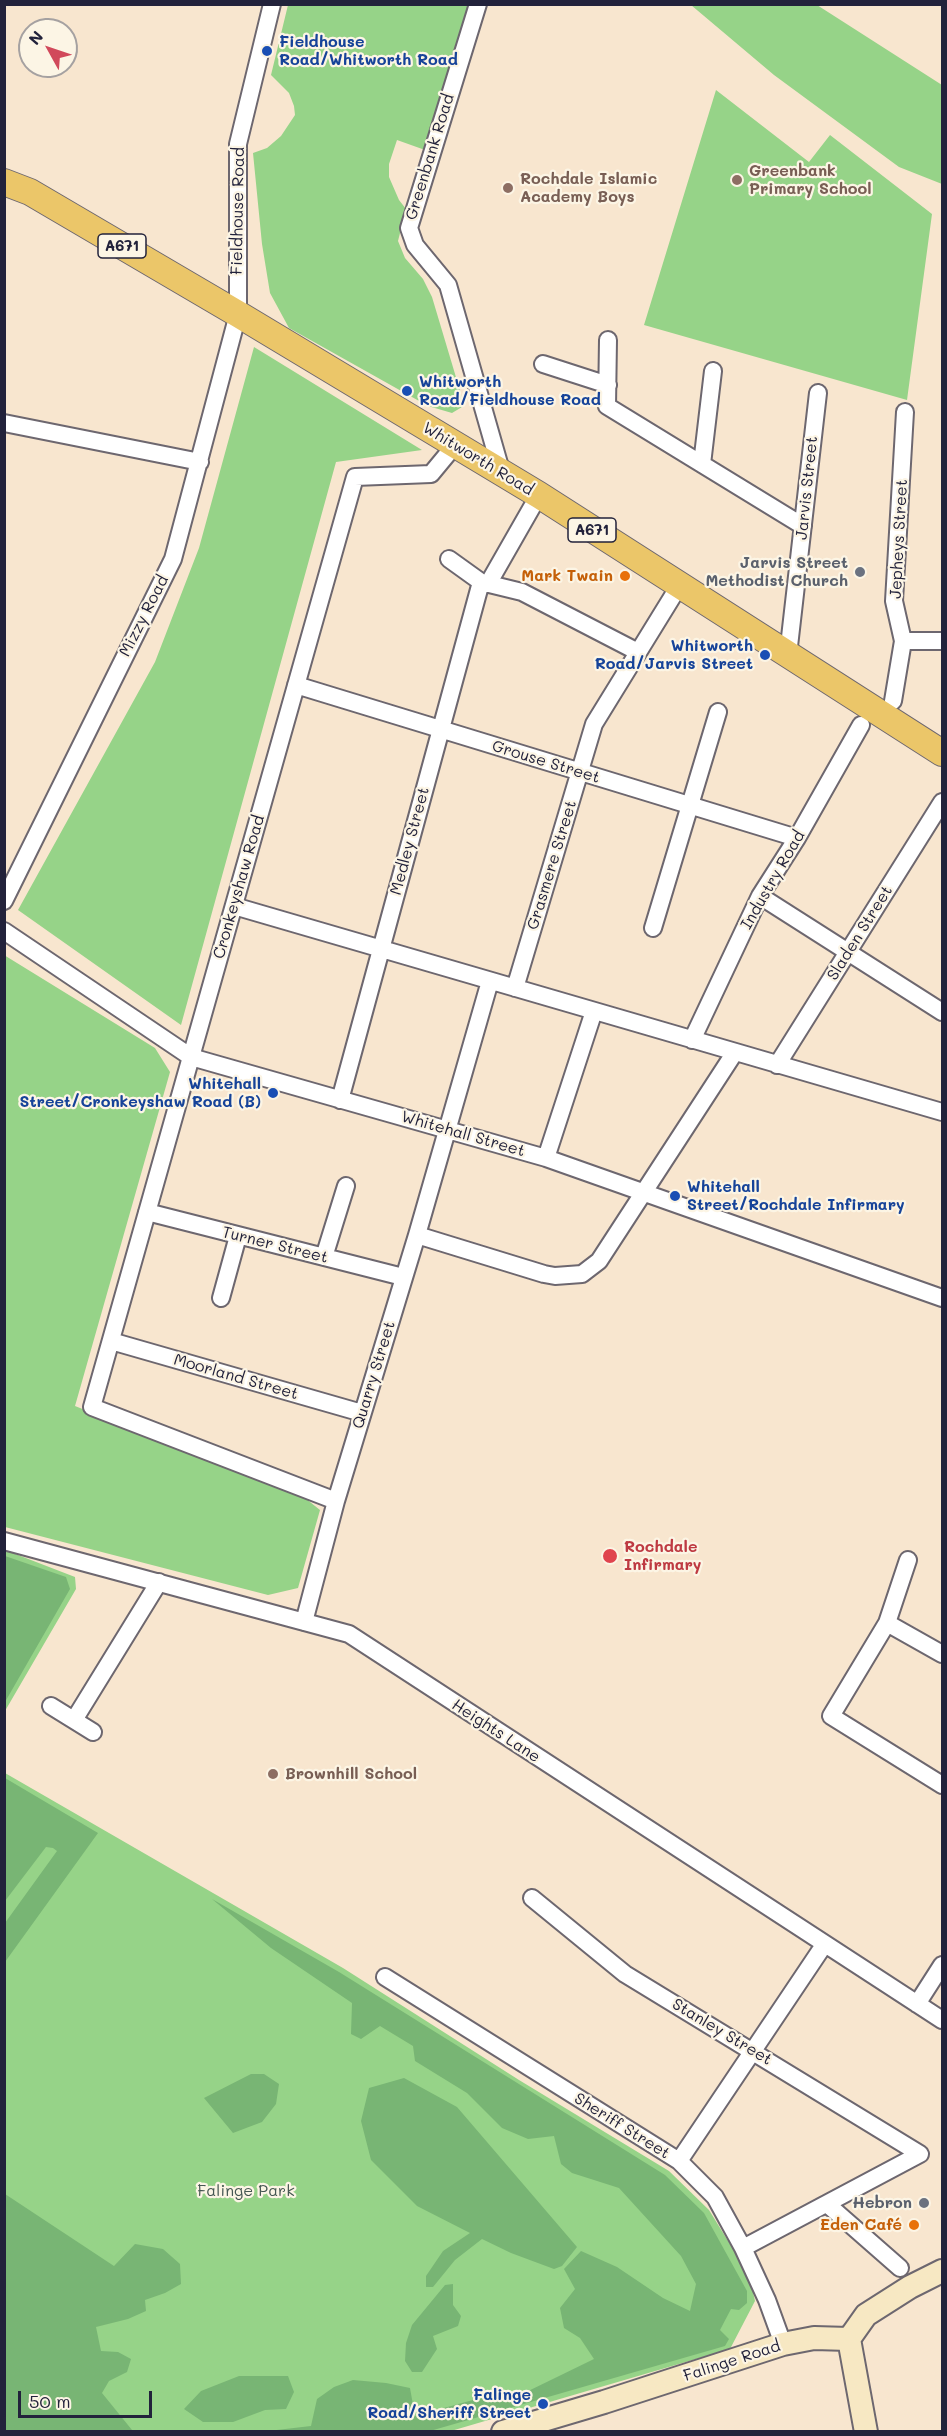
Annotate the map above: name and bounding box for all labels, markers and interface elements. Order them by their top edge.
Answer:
north arrow [18,18,78,78]
text: N [23,26,47,49]
place label: Fieldhouse Road/Whitworth Road [279,32,458,70]
marker: Fieldhouse Road/Whitworth Road [260,44,274,58]
street label: Greenbank Road [402,92,458,222]
street label: Fieldhouse Road [227,147,249,275]
place label: Greenbank Primary School [749,161,872,199]
place label: Rochdale Islamic Academy Boys [520,169,657,207]
marker: Greenbank Primary School [730,173,744,187]
marker: Rochdale Islamic Academy Boys [501,181,515,195]
road number: A671 [98,234,146,258]
place label: Whitworth Road/Fieldhouse Road [419,372,601,410]
marker: Whitworth Road/Fieldhouse Road [400,384,414,398]
street label: Whitworth Road [419,418,537,500]
street label: Jarvis Street [792,435,822,541]
street label: Jepheys Street [886,479,912,599]
road number: A671 [568,518,616,542]
place label: Jarvis Street Methodist Church [705,553,848,591]
marker: Jarvis Street Methodist Church [853,565,867,579]
place label: Mark Twain [521,566,613,586]
marker: Mark Twain [618,569,632,583]
street label: Mizzy Road [115,572,173,660]
place label: Whitworth Road/Jarvis Street [595,636,753,674]
marker: Whitworth Road/Jarvis Street [758,648,772,662]
street label: Grouse Street [490,736,602,788]
street label: Medley Street [386,785,434,897]
street label: Grasmere Street [523,798,581,932]
street label: Cronkeyshaw Road [209,813,269,961]
street label: Industry Road [737,827,809,933]
street label: Sladen Street [823,882,897,984]
place label: Whitehall Street/Cronkeyshaw Road (B) [19,1074,261,1112]
marker: Whitehall Street/Cronkeyshaw Road (B) [266,1086,280,1100]
street label: Whitehall Street [399,1107,527,1161]
place label: Whitehall Street/Rochdale Infirmary [687,1177,905,1215]
marker: Whitehall Street/Rochdale Infirmary [668,1189,682,1203]
street label: Turner Street [220,1223,330,1267]
street label: Quarry Street [348,1319,400,1431]
street label: Moorland Street [171,1350,301,1404]
place label: Rochdale Infirmary [624,1537,701,1575]
marker: Rochdale Infirmary [601,1547,619,1565]
street label: Heights Lane [448,1695,544,1767]
place label: Brownhill School [285,1764,417,1784]
marker: Brownhill School [266,1767,280,1781]
street label: Stanley Street [669,1995,775,2069]
street label: Sheriff Street [571,2089,673,2163]
park label: Falinge Park [197,2181,295,2201]
place label: Hebron [852,2193,912,2213]
marker: Hebron [917,2196,931,2210]
place label: Eden Café [820,2215,902,2235]
marker: Eden Café [907,2218,921,2232]
street label: Falinge Road [681,2336,783,2386]
scale bar [21,2379,154,2417]
place label: Falinge Road/Sheriff Street [367,2385,531,2423]
text: 50 m [29,2389,71,2413]
marker: Falinge Road/Sheriff Street [536,2397,550,2411]

